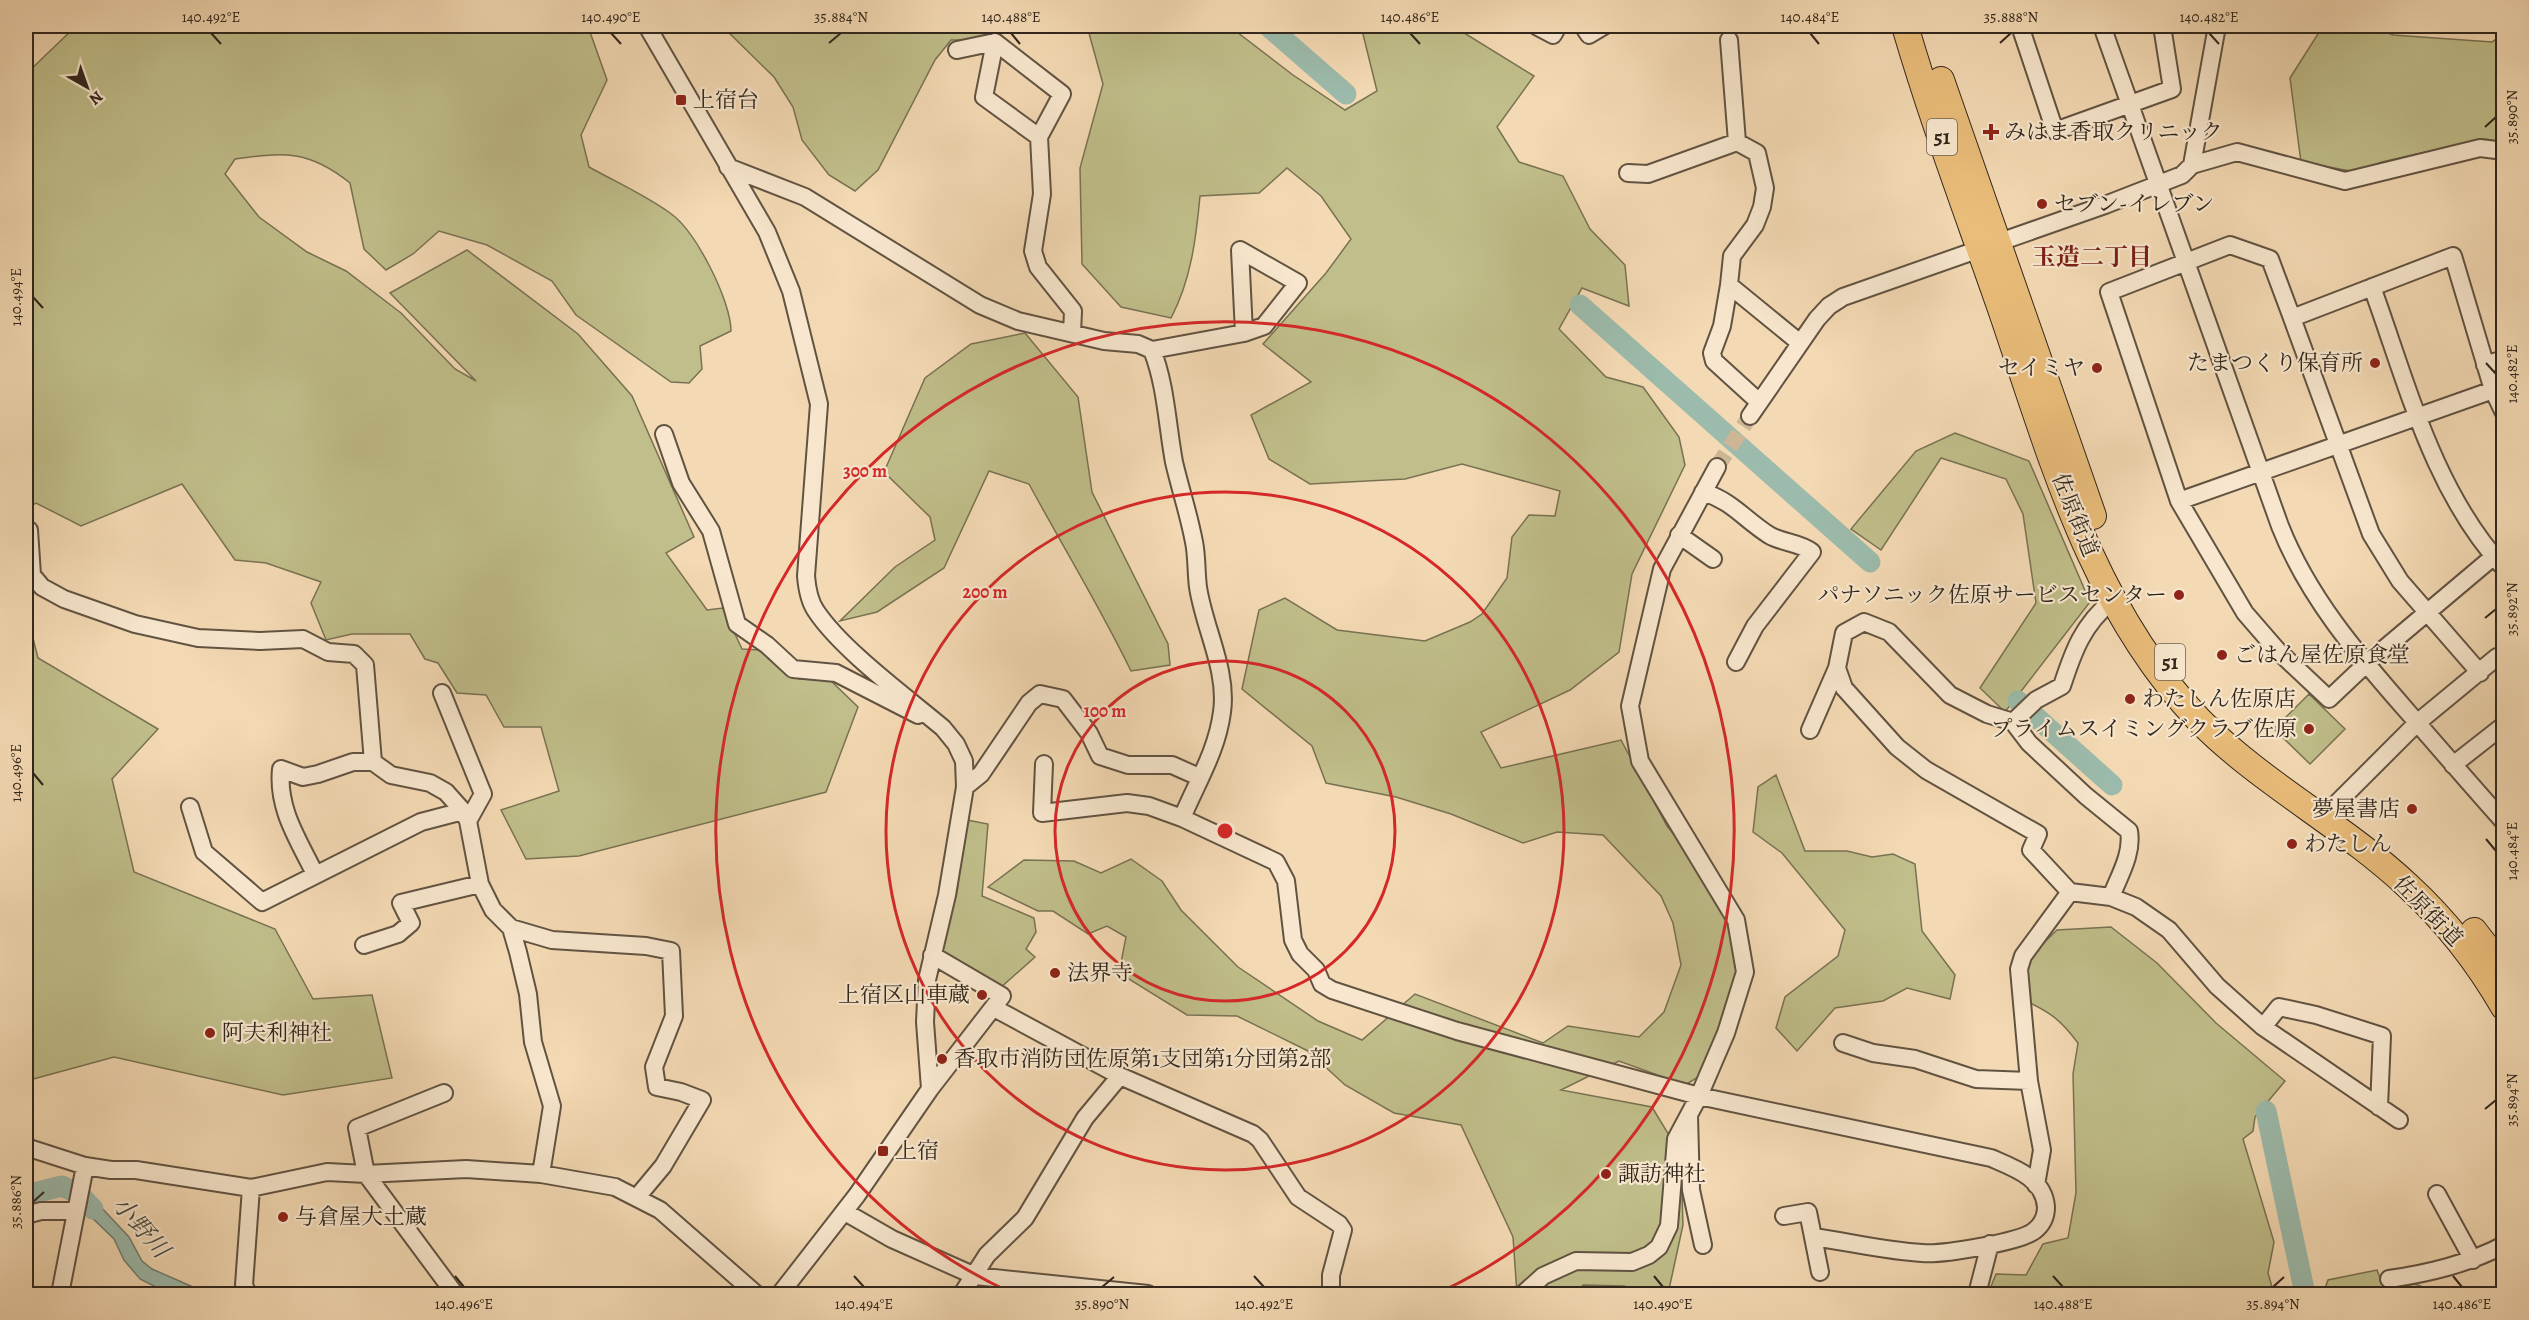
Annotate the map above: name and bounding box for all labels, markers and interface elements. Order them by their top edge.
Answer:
text: 140.492°E [182,7,240,27]
text: 140.490°E [581,7,641,27]
text: 35.884°N [814,7,868,27]
text: 140.488°E [981,7,1041,27]
text: 140.486°E [1381,7,1439,27]
text: 140.484°E [1781,7,1839,27]
text: 35.888°N [1984,7,2038,27]
text: 140.482°E [2179,7,2239,27]
north arrow [57,57,117,117]
place label: 上宿台 [693,85,759,115]
text: N [84,86,108,110]
text: 35.890°N [2502,89,2522,144]
marker: 上宿台 [674,93,688,107]
place label: みはま香取クリニック [2004,117,2223,147]
road number: 51 [1927,119,1957,155]
marker: みはま香取クリニック [1982,123,2000,141]
place label: セブン-イレブン [2054,189,2215,219]
marker: セブン-イレブン [2035,197,2049,211]
district label: 玉造二丁目 [2032,241,2152,273]
text: 140.494°E [6,268,26,326]
text: 140.482°E [2502,344,2522,404]
place label: たまつくり保育所 [2187,348,2363,378]
place label: セイミヤ [1998,353,2085,383]
marker: たまつくり保育所 [2368,356,2382,370]
marker: セイミヤ [2090,361,2104,375]
text: 300 m [843,459,887,483]
street label: 佐原街道 [2045,469,2105,561]
text: 200 m [962,580,1008,604]
place label: パナソニック佐原サービスセンター [1817,580,2167,610]
text: 35.892°N [2502,582,2522,636]
marker: パナソニック佐原サービスセンター [2172,588,2186,602]
place label: ごはん屋佐原食堂 [2234,640,2410,670]
road number: 51 [2155,644,2185,680]
marker: ごはん屋佐原食堂 [2215,648,2229,662]
place label: わたしん佐原店 [2142,684,2296,714]
marker: わたしん佐原店 [2123,692,2137,706]
text: 100 m [1084,699,1126,723]
place label: プライムスイミングクラブ佐原 [1991,714,2297,744]
marker: プライムスイミングクラブ佐原 [2302,722,2316,736]
text: 140.496°E [6,744,26,802]
place label: 夢屋書店 [2312,794,2400,824]
marker: 夢屋書店 [2405,802,2419,816]
centre of rings [1215,821,1235,841]
text: 140.484°E [2502,822,2522,880]
place label: わたしん [2304,829,2392,859]
marker: わたしん [2285,837,2299,851]
street label: 佐原街道 [2387,869,2469,953]
place label: 法界寺 [1067,958,1133,988]
marker: 法界寺 [1048,966,1062,980]
place label: 上宿区山車蔵 [838,980,970,1010]
marker: 上宿区山車蔵 [975,988,989,1002]
place label: 阿夫利神社 [222,1018,332,1048]
marker: 阿夫利神社 [203,1026,217,1040]
place label: 香取市消防団佐原第1支団第1分団第2部 [954,1044,1332,1074]
marker: 香取市消防団佐原第1支団第1分団第2部 [935,1052,949,1066]
text: 35.894°N [2502,1073,2522,1127]
place label: 上宿 [895,1136,939,1166]
marker: 上宿 [876,1144,890,1158]
place label: 諏訪神社 [1618,1159,1706,1189]
marker: 諏訪神社 [1599,1167,1613,1181]
text: 35.886°N [6,1175,26,1229]
water label: 小野川 [105,1189,179,1267]
place label: 与倉屋大土蔵 [295,1202,427,1232]
marker: 与倉屋大土蔵 [276,1210,290,1224]
text: 140.496°E [435,1294,493,1314]
text: 140.494°E [835,1294,893,1314]
text: 35.890°N [1075,1294,1130,1314]
text: 140.492°E [1235,1294,1293,1314]
text: 140.490°E [1633,1294,1693,1314]
text: 140.488°E [2033,1294,2093,1314]
text: 35.894°N [2246,1294,2300,1314]
text: 140.486°E [2433,1294,2491,1314]

